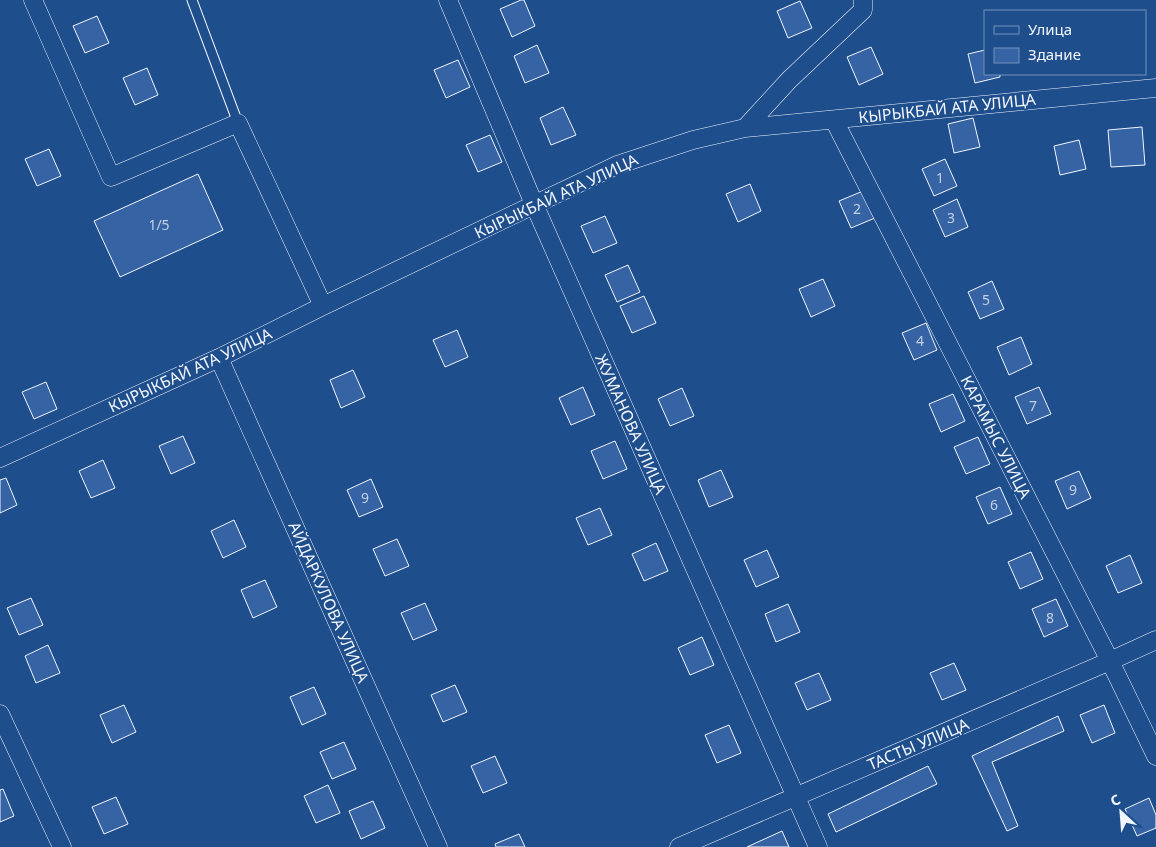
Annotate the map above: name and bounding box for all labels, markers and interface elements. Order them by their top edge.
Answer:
legend [984,10,1146,75]
text: Улица [1028,19,1072,39]
text: Здание [1028,44,1081,64]
street label: КЫРЫКБАЙ АТА УЛИЦА [857,88,1037,128]
street label: КЫРЫКБАЙ АТА УЛИЦА [471,148,642,244]
house number: 1 [936,168,944,187]
house number: 2 [853,199,861,218]
house number: 3 [947,208,955,227]
house number: 1/5 [148,215,170,234]
house number: 5 [982,290,990,309]
street label: КЫРЫКБАЙ АТА УЛИЦА [105,322,276,418]
house number: 4 [916,331,924,350]
street label: ЖУМАНОВА УЛИЦА [590,350,672,498]
street label: КАРАМЫС УЛИЦА [955,372,1037,503]
house number: 7 [1029,396,1037,415]
house number: 9 [1069,480,1077,499]
house number: 9 [361,488,369,507]
house number: 6 [990,495,998,514]
street label: АЙДАРКУЛОВА УЛИЦА [284,518,375,687]
house number: 8 [1046,608,1054,627]
street label: ТАСТЫ УЛИЦА [864,712,973,775]
north arrow [1096,787,1146,837]
text: С [1107,789,1123,810]

